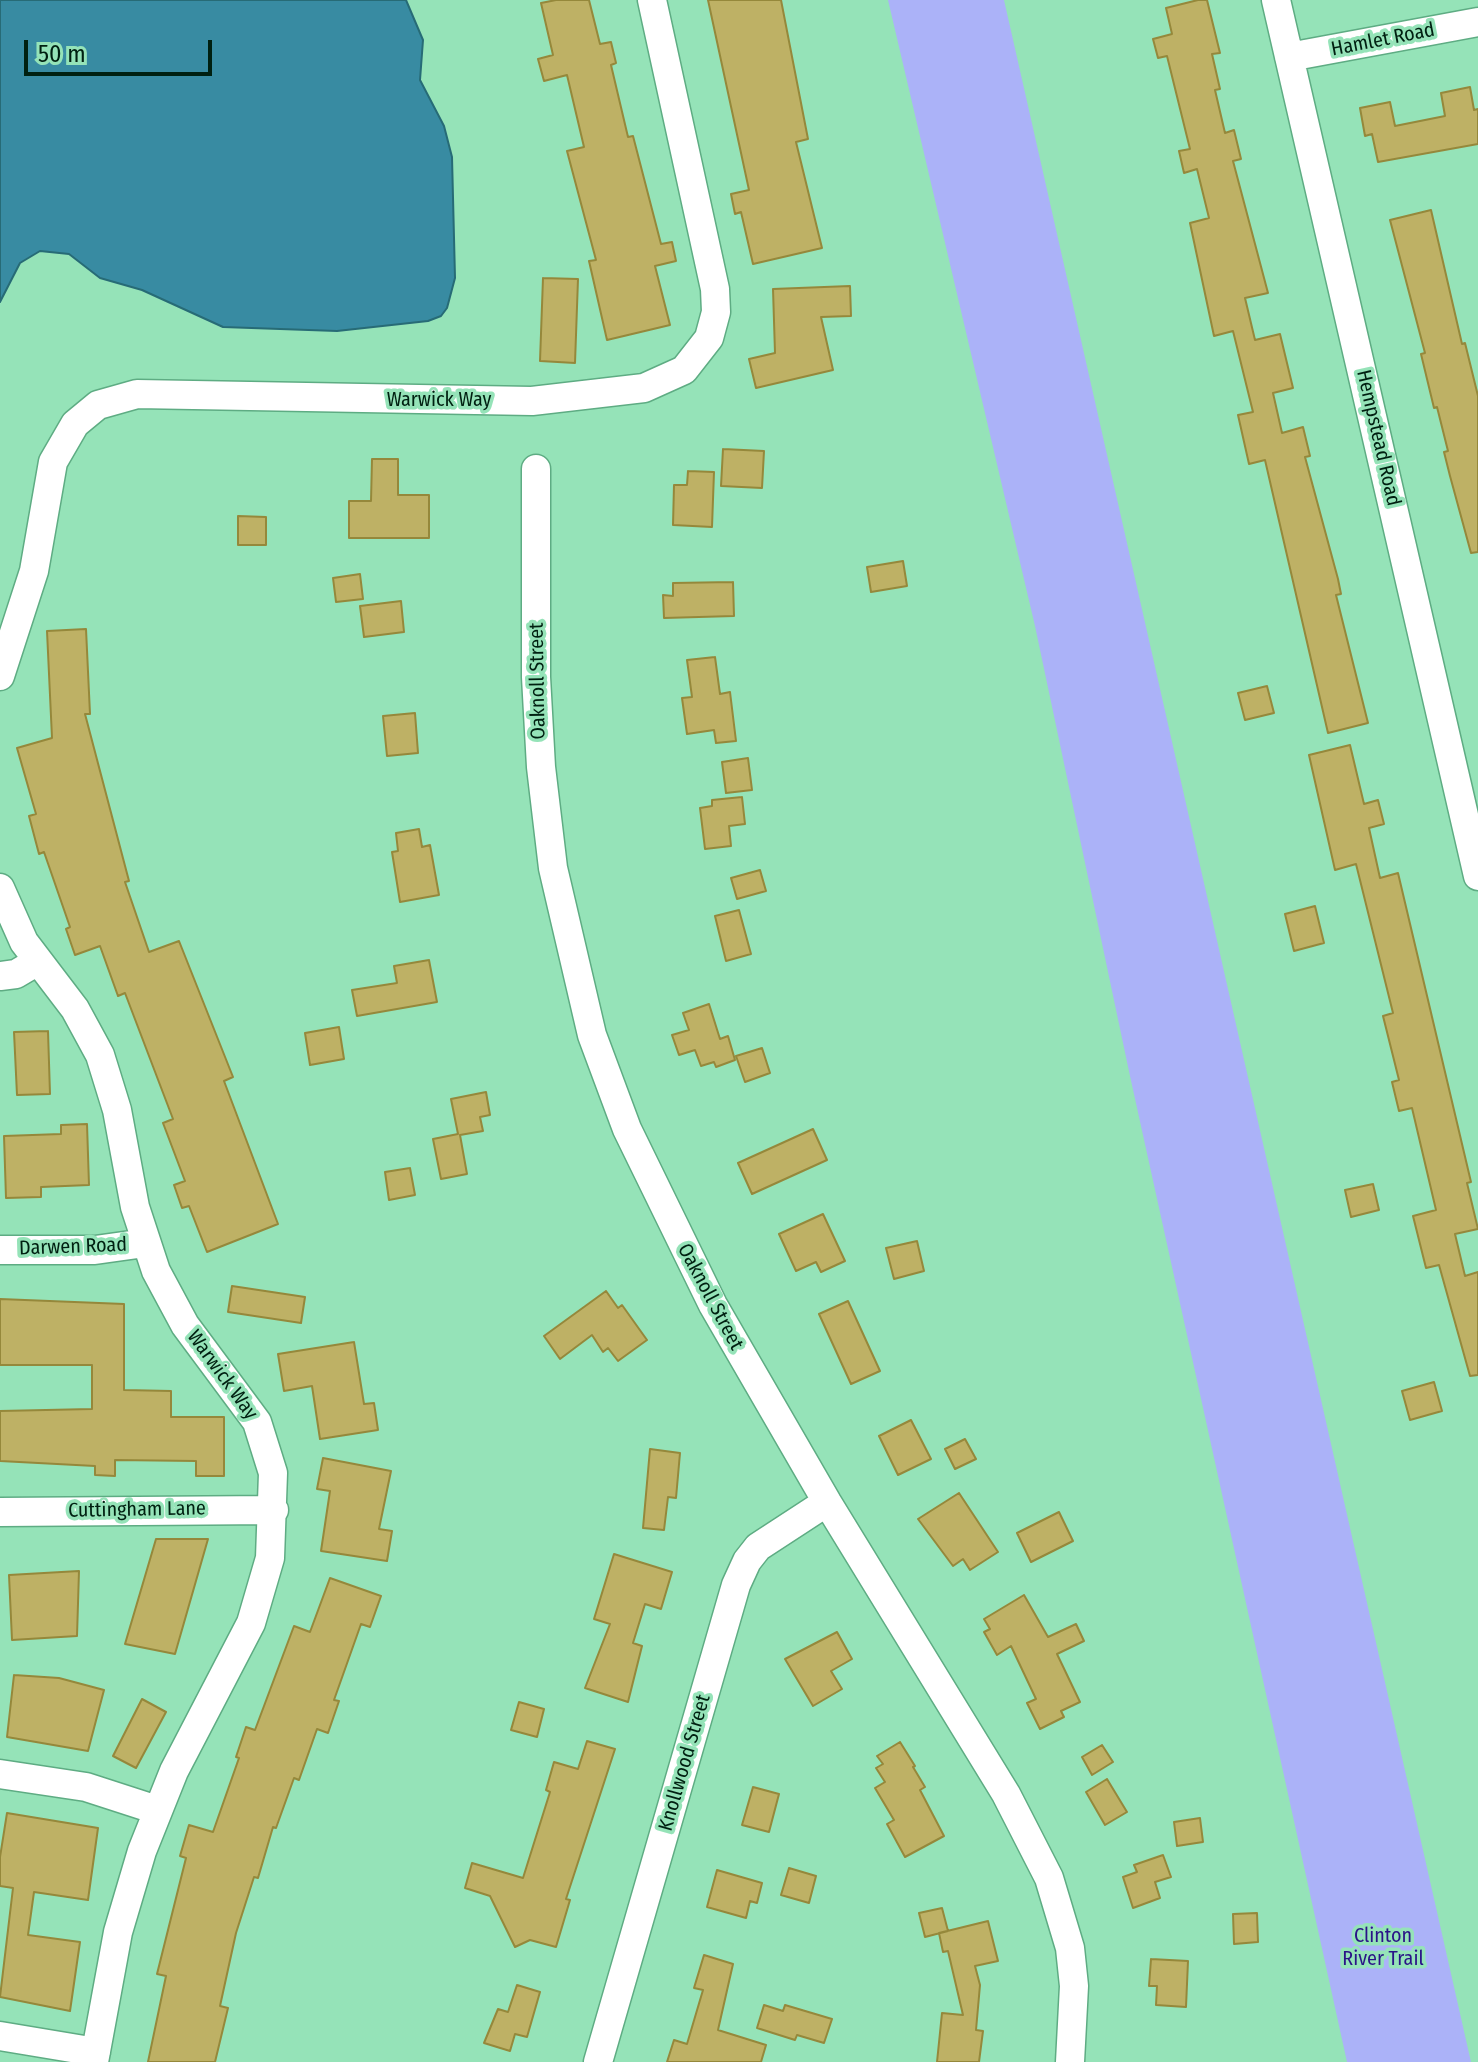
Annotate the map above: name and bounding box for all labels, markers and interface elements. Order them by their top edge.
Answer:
street label: Hamlet Road [1329,18,1437,62]
scale bar [28,24,216,74]
text: 50 m [38,40,86,68]
street label: Hempstead Road [1351,367,1405,509]
street label: Warwick Way [387,388,491,412]
street label: Oaknoll Street [525,622,551,740]
street label: Darwen Road [19,1233,127,1261]
street label: Oaknoll Street [672,1240,748,1354]
street label: Warwick Way [182,1326,262,1424]
street label: Cuttingham Lane [68,1497,206,1523]
street label: Knollwood Street [654,1692,716,1834]
park label: Clinton River Trail [1342,1924,1424,1971]

